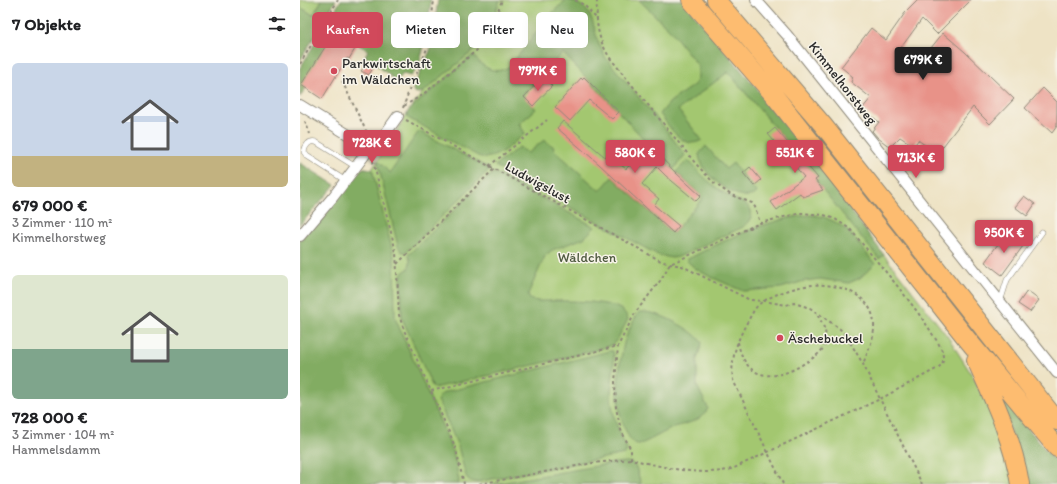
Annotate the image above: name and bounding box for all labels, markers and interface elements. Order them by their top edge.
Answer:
chip: Kaufen [312,12,383,48]
chip: Mieten [391,12,460,48]
chip: Filter [468,12,528,48]
chip: Neu [536,12,588,48]
icon: filters [266,13,288,35]
text: 7 Objekte [12,14,81,34]
street label: Kimmelhorstweg [805,38,881,129]
pin: 679K € [890,47,956,81]
text: 679K € [904,52,942,67]
place label: Parkwirtschaft im Wäldchen [342,55,431,88]
pin: 797K € [505,58,571,92]
text: 797K € [519,63,557,78]
marker: Parkwirtschaft im Wäldchen [329,66,339,76]
icon: home [114,89,186,161]
pin: 728K € [339,130,405,164]
text: 728K € [352,135,392,150]
pin: 580K € [602,140,668,174]
pin: 551K € [762,140,828,174]
text: 580K € [615,145,655,160]
text: 551K € [776,145,814,160]
pin: 713K € [883,145,949,179]
text: 713K € [897,150,935,165]
street label: Ludwigslust [502,157,573,207]
text: 679 000 € [12,195,87,215]
text: 3 Zimmer · 110 m² [12,215,112,230]
pin: 950K € [971,220,1037,254]
text: 950K € [984,225,1024,240]
text: Kimmelhorstweg [12,230,106,245]
park label: Wäldchen [558,249,617,266]
icon: home [114,301,186,373]
place label: Äschebuckel [788,330,863,347]
marker: Äschebuckel [775,333,785,343]
text: 728 000 € [12,407,87,427]
text: 3 Zimmer · 104 m² [12,427,114,442]
text: Hammelsdamm [12,442,100,457]

